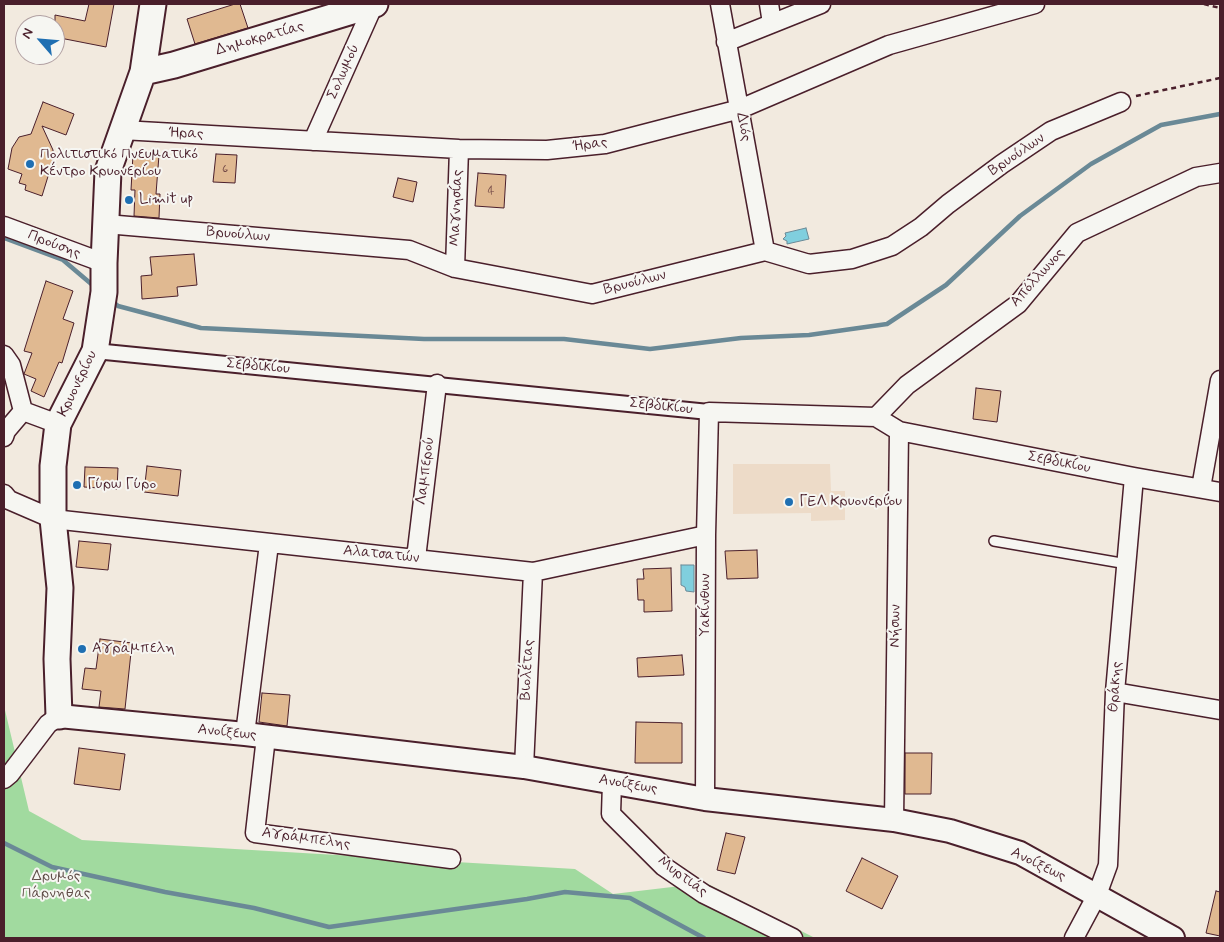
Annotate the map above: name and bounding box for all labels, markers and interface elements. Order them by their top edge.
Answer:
north arrow [15,15,65,65]
street label: Δημοκρατίας [214,18,306,60]
text: N [17,25,38,42]
street label: Σολωμού [324,42,364,102]
street label: Διός [732,111,754,143]
street label: Ήρας [168,124,204,144]
street label: Βρυούλων [986,130,1048,180]
street label: Ήρας [571,134,609,156]
place label: Πολιτιστικό Πνευματικό Κέντρο Κρυονερίου [40,146,198,181]
marker: Πολιτιστικό Πνευματικό Κέντρο Κρυονερίου [24,158,36,170]
house number: 6 [222,162,228,176]
street label: Μαγνησίας [447,169,467,247]
house number: 4 [488,184,494,198]
place label: Limit up [139,191,193,209]
marker: Limit up [123,194,135,206]
street label: Βρυούλων [205,223,271,247]
street label: Προύσης [25,227,83,263]
street label: Απόλλωνος [1007,245,1069,311]
street label: Βρυούλων [602,267,668,299]
street label: Κρυονερίου [54,348,102,420]
street label: Σεβδικίου [225,355,291,379]
street label: Σεβδικίου [628,395,694,419]
street label: Λαμπερού [413,436,439,506]
street label: Σεβδικίου [1026,448,1092,478]
place label: Γύρω Γύρο [87,476,156,494]
marker: Γύρω Γύρο [71,479,83,491]
place label: ΓΕΛ Κρυονερίου [799,493,902,511]
marker: ΓΕΛ Κρυονερίου [783,496,795,508]
street label: Αλατσατών [342,542,420,568]
street label: Υακίνθων [697,573,715,637]
street label: Νήσων [887,604,905,648]
street label: Βιολέτας [517,639,539,701]
place label: Αγράμπελη [92,640,175,658]
marker: Αγράμπελη [76,643,88,655]
street label: Θράκης [1105,661,1127,713]
street label: Ανοίξεως [197,721,257,745]
street label: Ανοίξεως [597,771,659,799]
street label: Αγράμπελης [260,824,352,854]
street label: Ανοίξεως [1007,844,1069,886]
street label: Μυρτιάς [653,853,711,901]
park label: Δρυμός Πάρνηθας [22,868,90,903]

